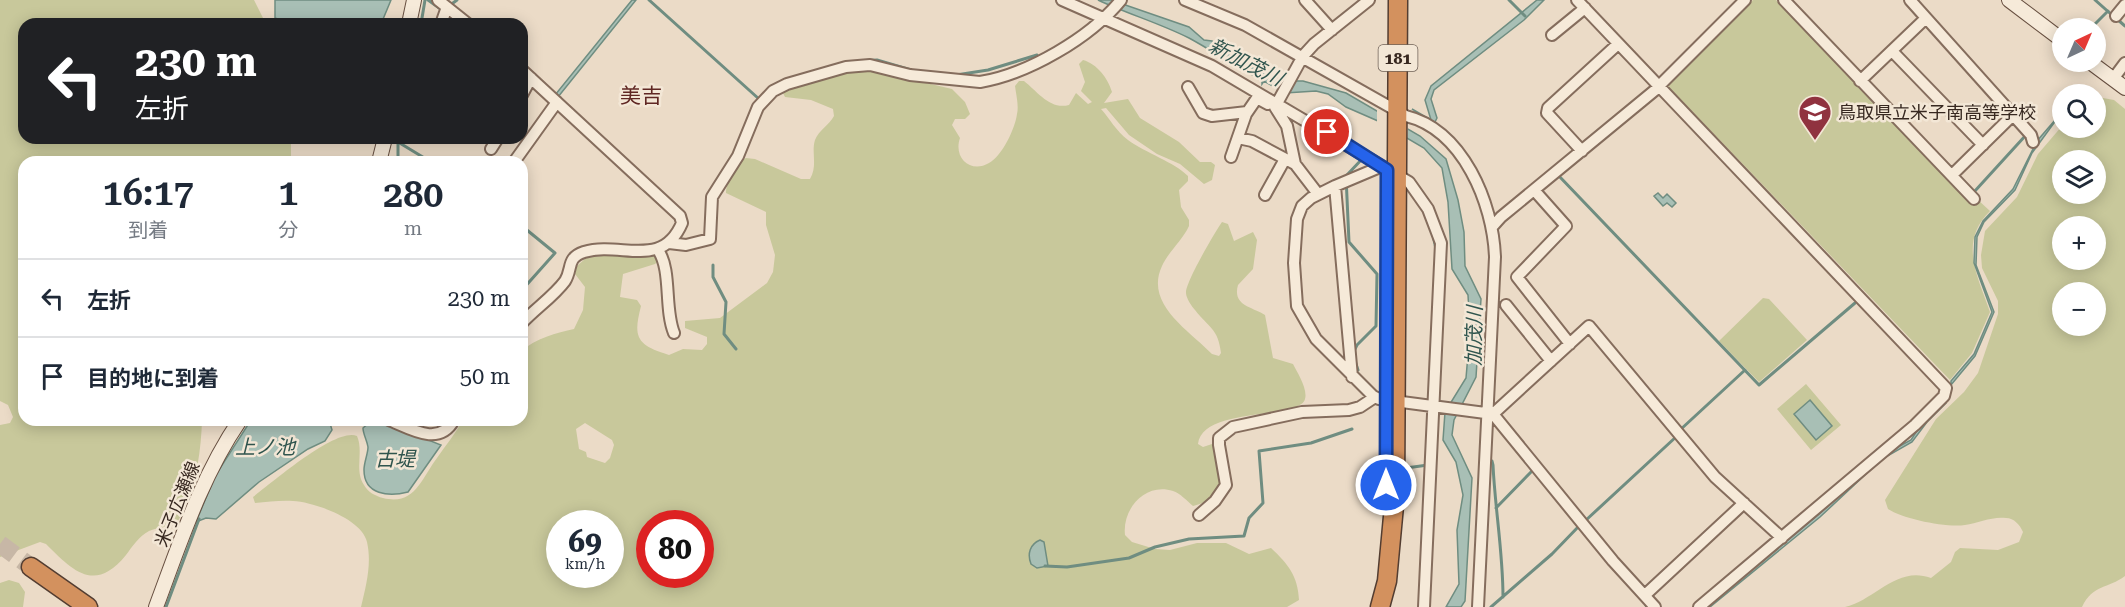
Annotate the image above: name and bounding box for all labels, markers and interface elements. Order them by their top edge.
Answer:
north arrow [2052,18,2106,72]
map controls [2052,18,2106,336]
water label: 新加茂川 [1205,33,1289,92]
text: 230 m [135,37,257,86]
icon: left [36,42,114,120]
road number: 181 [1378,45,1418,71]
district label: 美吉 [620,84,662,108]
button: search [2052,84,2106,138]
text: 左折 [135,93,189,125]
school or university icon: 鳥取県立米子南高等学校 [1797,94,1833,141]
place label: 鳥取県立米子南高等学校 [1838,102,2036,123]
pin [1301,106,1352,157]
icon: arrive [1310,115,1343,148]
button: layers [2052,150,2106,204]
text: 16:17 [103,172,194,214]
text: 1 [278,172,298,214]
text: 280 [383,174,443,216]
text: m [404,216,422,240]
button: + [2052,216,2106,270]
text: 到着 [128,218,168,242]
text: 分 [278,218,298,242]
icon: left [36,282,69,315]
button: − [2052,282,2106,336]
text: 230 m [447,286,510,311]
text: 左折 [87,288,131,313]
water label: 加茂川 [1461,304,1487,366]
icon: arrive [36,360,69,393]
text: 50 m [460,364,510,389]
text: 目的地に到着 [87,366,219,391]
water label: 上ノ池 [235,435,297,459]
water label: 古堤 [375,447,417,471]
position arrow [1354,453,1418,517]
street label: 米子広瀬線 [150,458,204,550]
speed limit sign: 80 [636,510,714,588]
text: 69 [568,524,602,559]
text: km/h [565,555,605,573]

